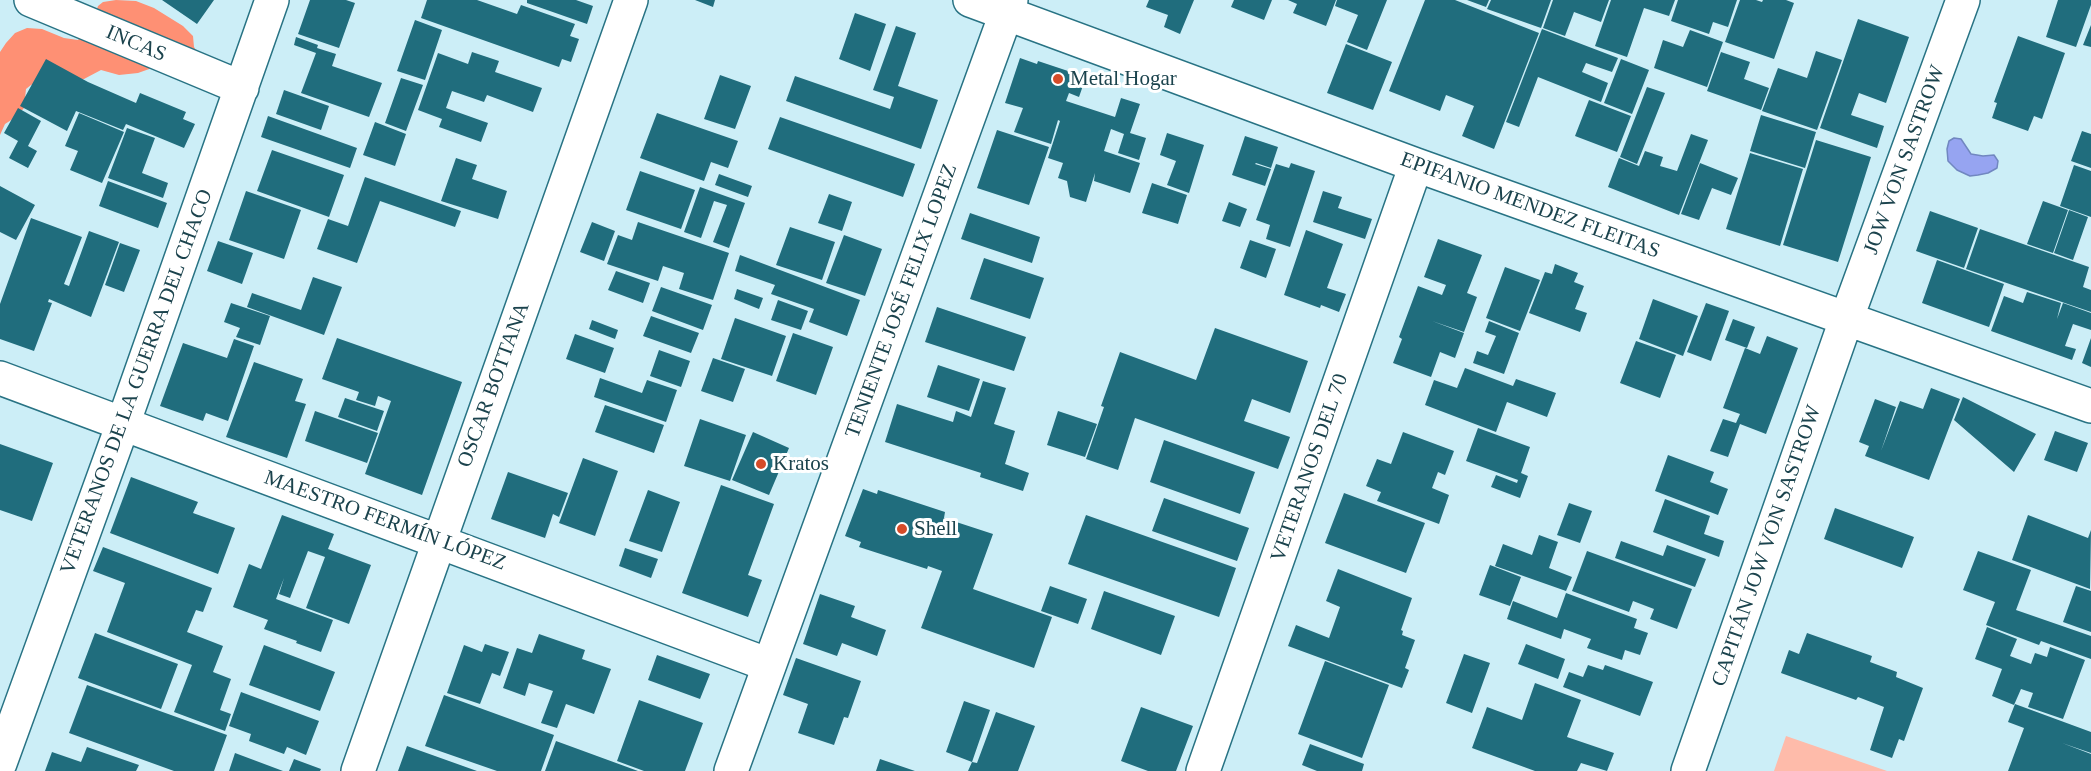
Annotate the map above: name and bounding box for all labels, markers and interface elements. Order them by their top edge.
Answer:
street label: INCAS [102,20,170,68]
street label: JOW VON SASTROW [1859,62,1951,258]
place label: Metal Hogar [1070,66,1177,92]
marker: Metal Hogar [1051,72,1065,86]
street label: EPIFANIO MENDEZ FLEITAS [1397,147,1663,265]
street label: TENIENTE JOSÉ FELIX LOPEZ [841,160,963,442]
street label: VETERANOS DE LA GUERRA DEL CHACO [55,186,219,578]
street label: OSCAR BOTTANA [452,299,536,471]
street label: VETERANOS DEL 70 [1266,371,1354,565]
street label: CAPITÁN JOW VON SASTROW [1707,402,1827,690]
place label: Kratos [773,451,829,477]
marker: Kratos [754,457,768,471]
street label: MAESTRO FERMÍN LÓPEZ [261,465,509,577]
place label: Shell [914,516,957,542]
marker: Shell [895,522,909,536]

